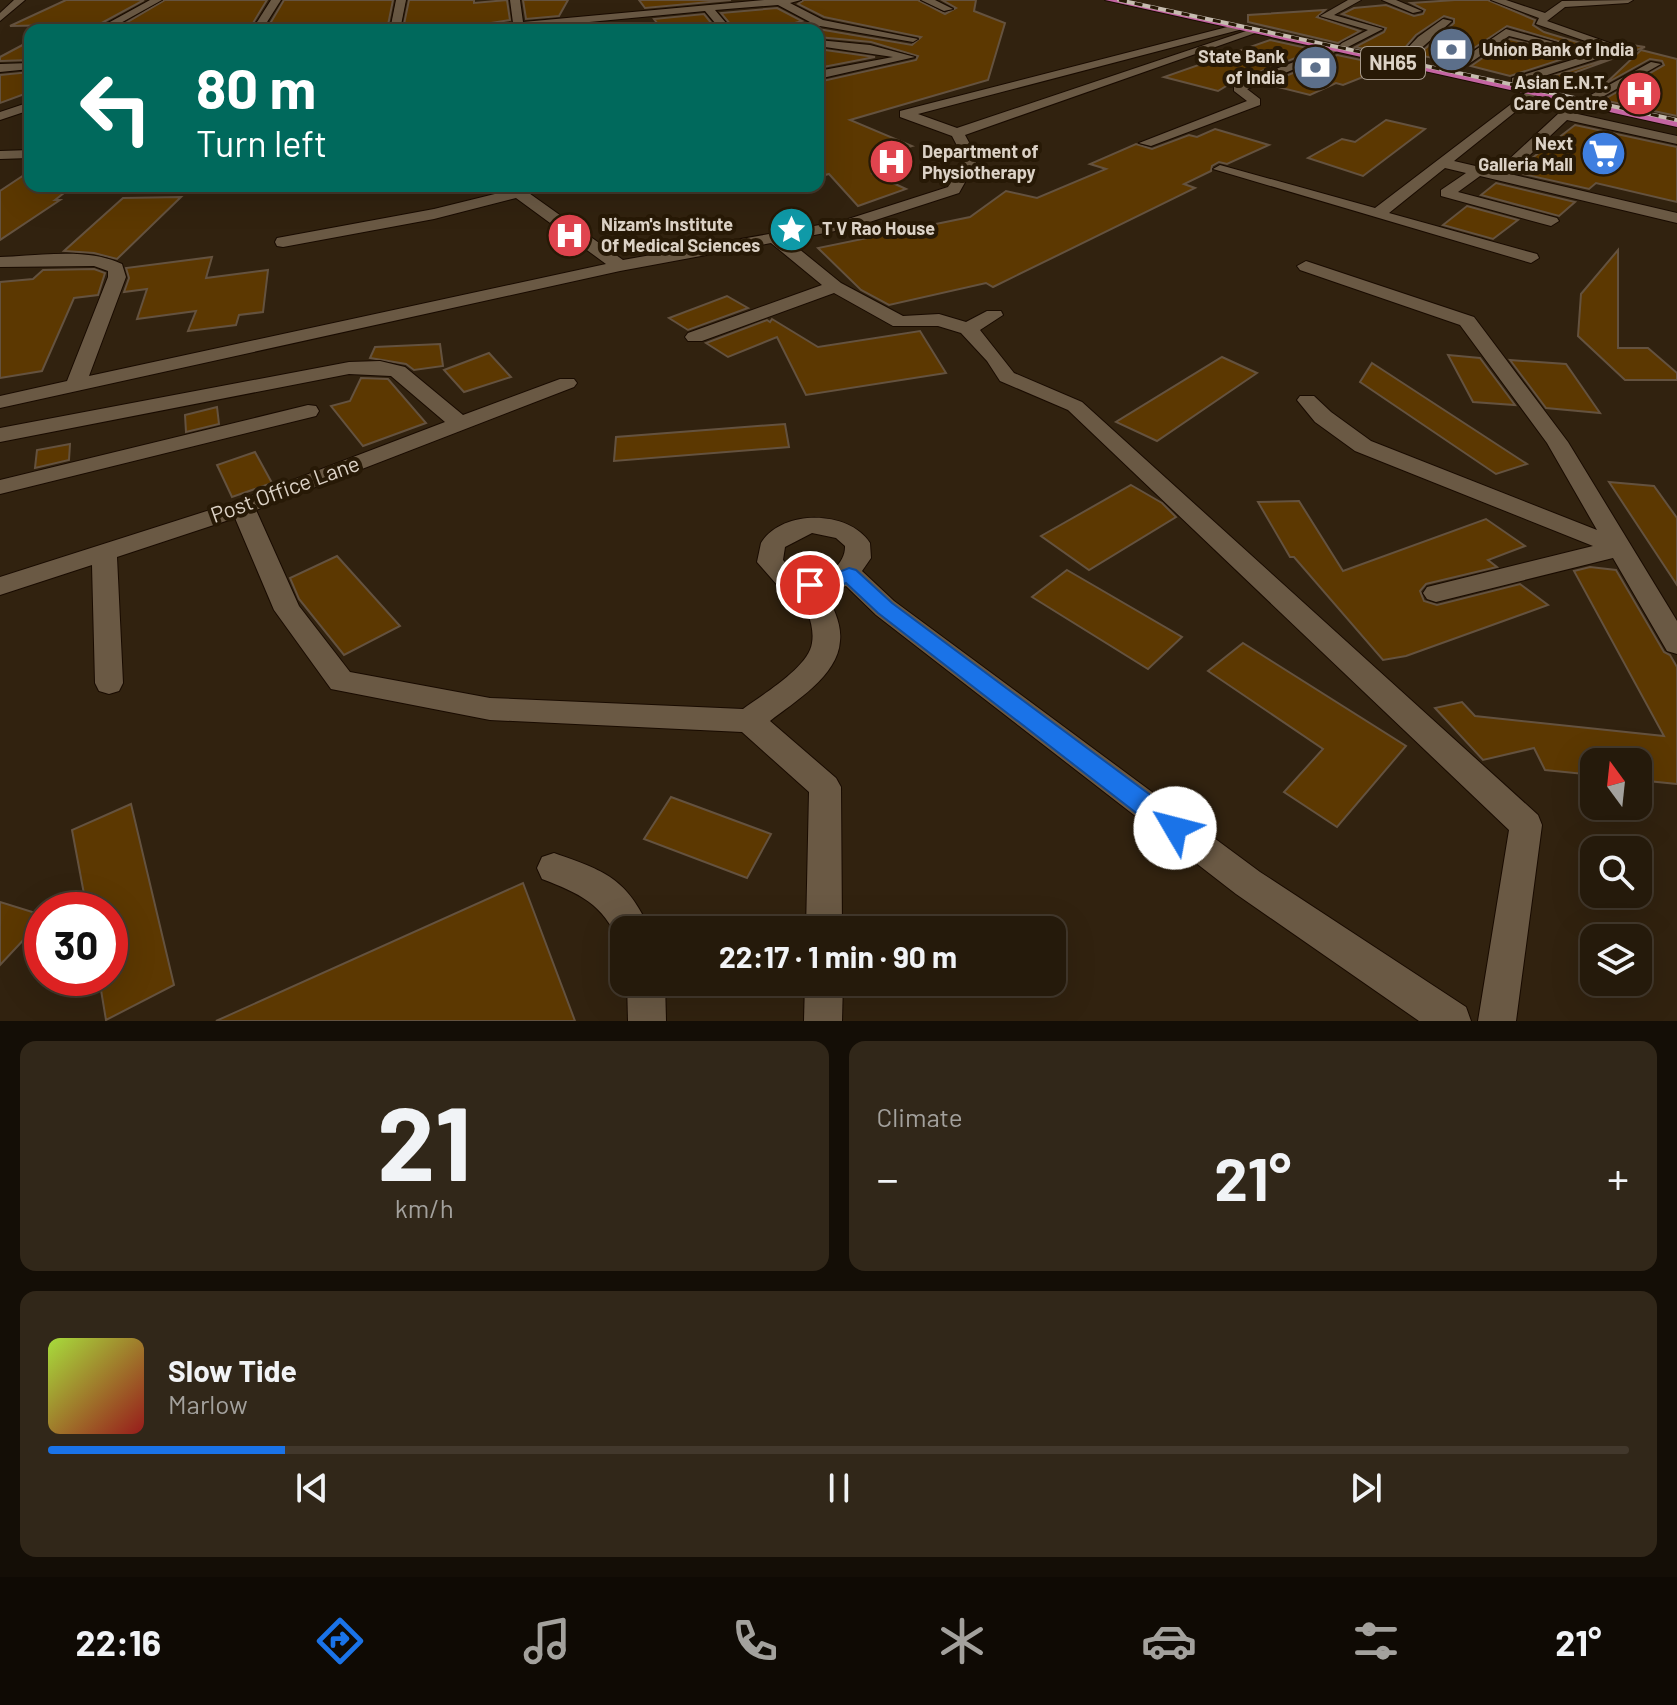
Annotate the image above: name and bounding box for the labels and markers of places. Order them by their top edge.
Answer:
bank icon: Union Bank of India [1427,26,1475,74]
place label: Union Bank of India [1482,38,1634,60]
bank icon: State Bank of India [1292,43,1340,91]
place label: State Bank of India [1198,45,1285,88]
hospital icon: Asian E.N.T. Care Centre [1615,69,1663,117]
place label: Asian E.N.T. Care Centre [1514,71,1608,114]
supermarket icon: Next Galleria Mall [1580,130,1628,178]
place label: Next Galleria Mall [1478,132,1573,175]
hospital icon: Department of Physiotherapy [867,138,915,186]
place label: Department of Physiotherapy [922,140,1038,183]
place icon: T V Rao House [767,205,815,253]
hospital icon: Nizam's Institute Of Medical Sciences [546,211,594,259]
place label: Nizam's Institute Of Medical Sciences [601,213,760,256]
place label: T V Rao House [822,217,935,239]
pin [776,551,844,619]

